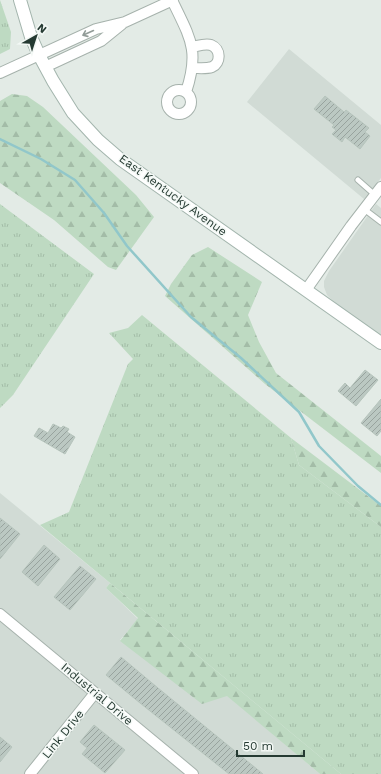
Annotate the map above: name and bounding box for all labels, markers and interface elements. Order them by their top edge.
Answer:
north arrow [16,16,56,56]
text: N [35,21,49,36]
one-way arrow [82,30,94,37]
street label: East Kentucky Avenue [117,151,230,239]
street label: Industrial Drive [58,660,136,728]
street label: Link Drive [39,707,87,761]
scale bar [237,732,304,758]
text: 50 m [243,739,273,753]

